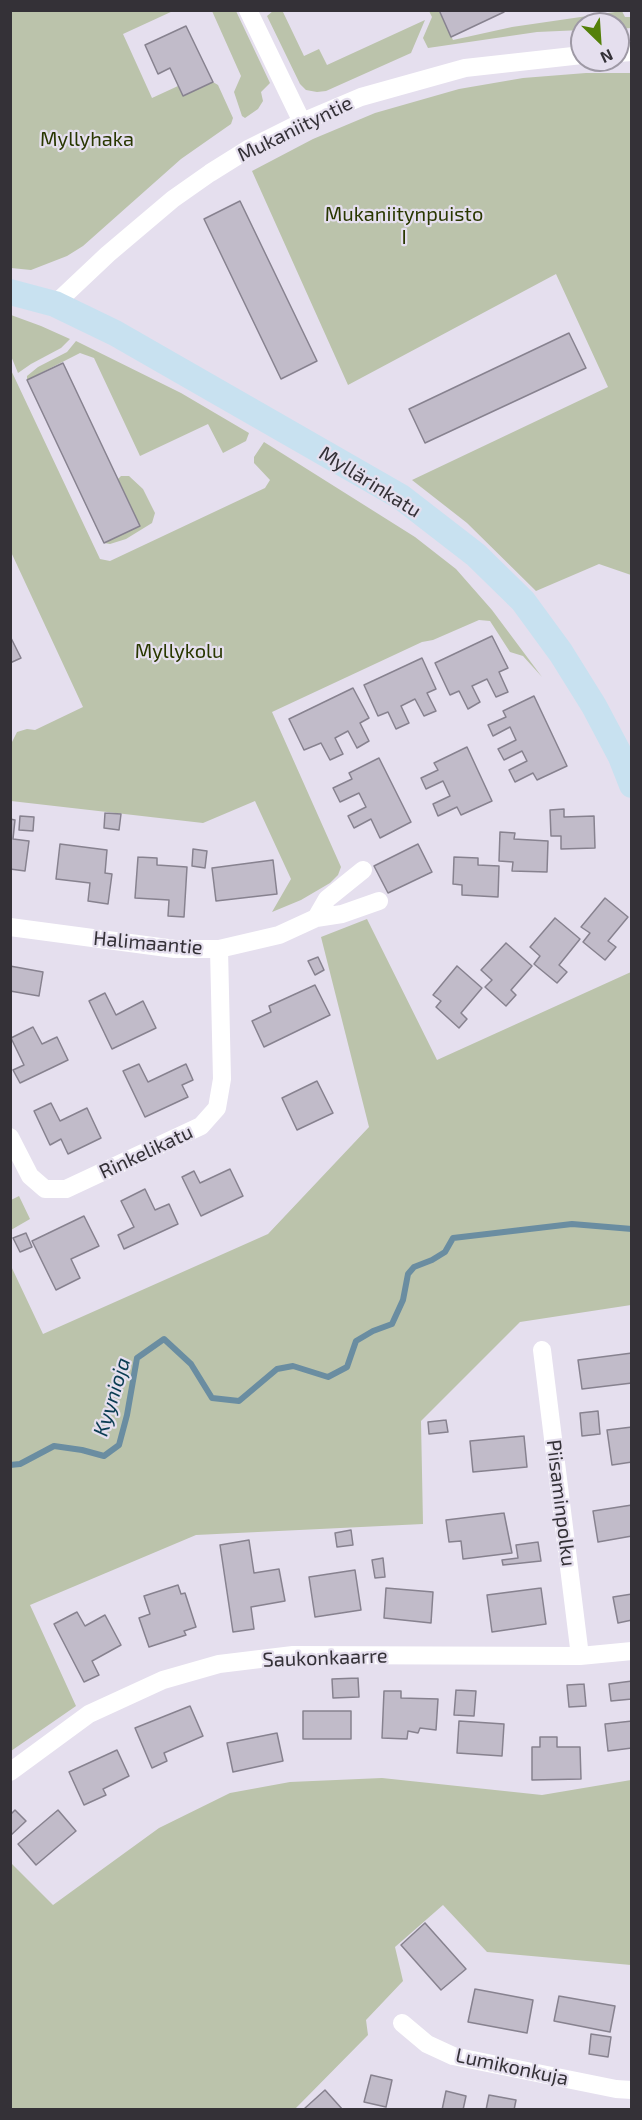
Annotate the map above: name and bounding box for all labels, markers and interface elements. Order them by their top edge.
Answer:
north arrow [570,12,630,72]
text: N [598,46,616,68]
street label: Mukaniityntie [234,91,356,167]
park label: Myllyhaka [40,127,134,151]
park label: Mukaniitynpuisto I [325,202,483,249]
street label: Myllärinkatu [315,441,425,523]
park label: Myllykolu [135,639,223,663]
street label: Halimaantie [92,926,204,960]
street label: Rinkelikatu [95,1120,197,1184]
water label: Kyynioja [88,1355,136,1439]
street label: Piisaminpolku [541,1438,581,1568]
street label: Saukonkaarre [262,1644,388,1672]
street label: Lumikonkuja [453,2043,571,2091]

